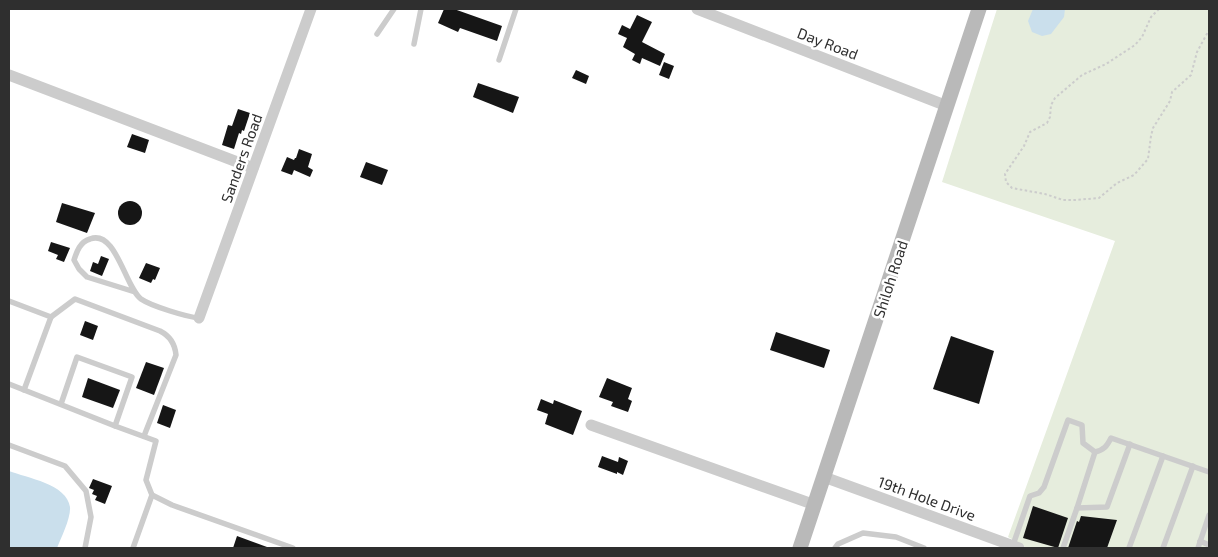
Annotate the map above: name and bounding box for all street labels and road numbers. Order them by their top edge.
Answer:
street label: Day Road [795,23,861,63]
street label: Sanders Road [217,111,265,205]
street label: Shiloh Road [869,238,911,320]
street label: 19th Hole Drive [876,472,978,524]

